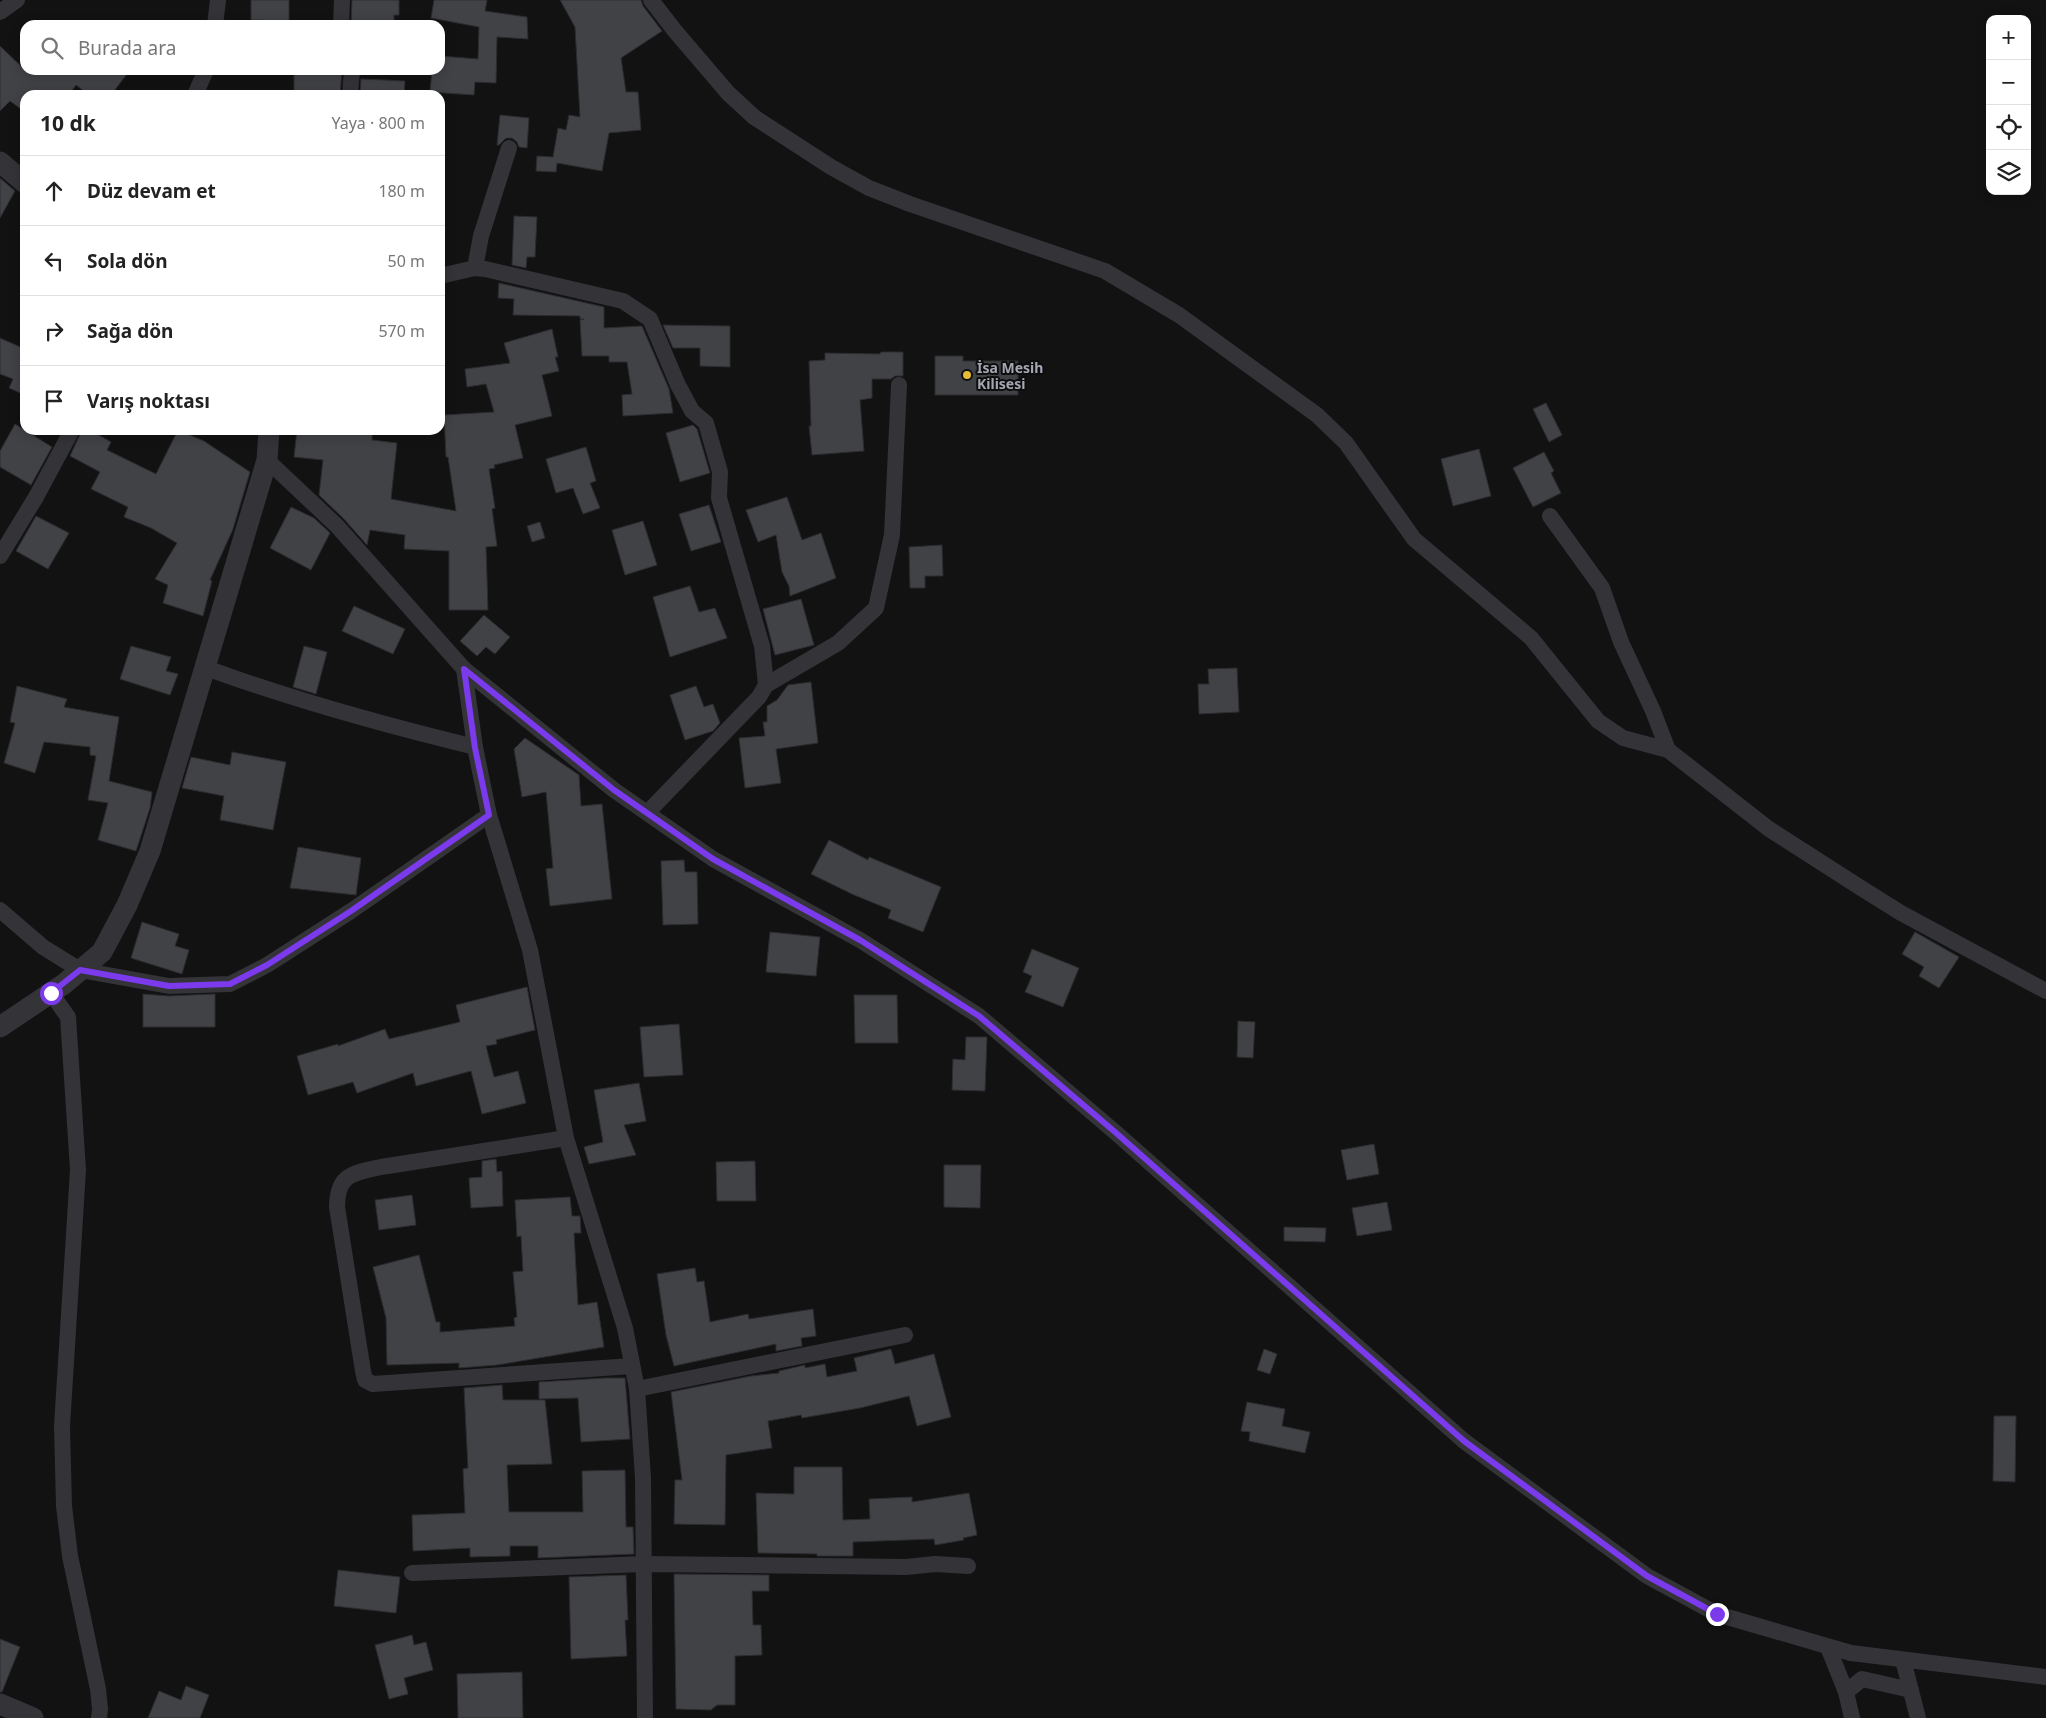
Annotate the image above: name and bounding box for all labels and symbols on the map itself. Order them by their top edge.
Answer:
place label: İsa Mesih Kilisesi [977,358,1043,393]
marker: İsa Mesih Kilisesi [961,369,973,381]
route start [40,982,63,1005]
route end [1706,1603,1729,1626]

